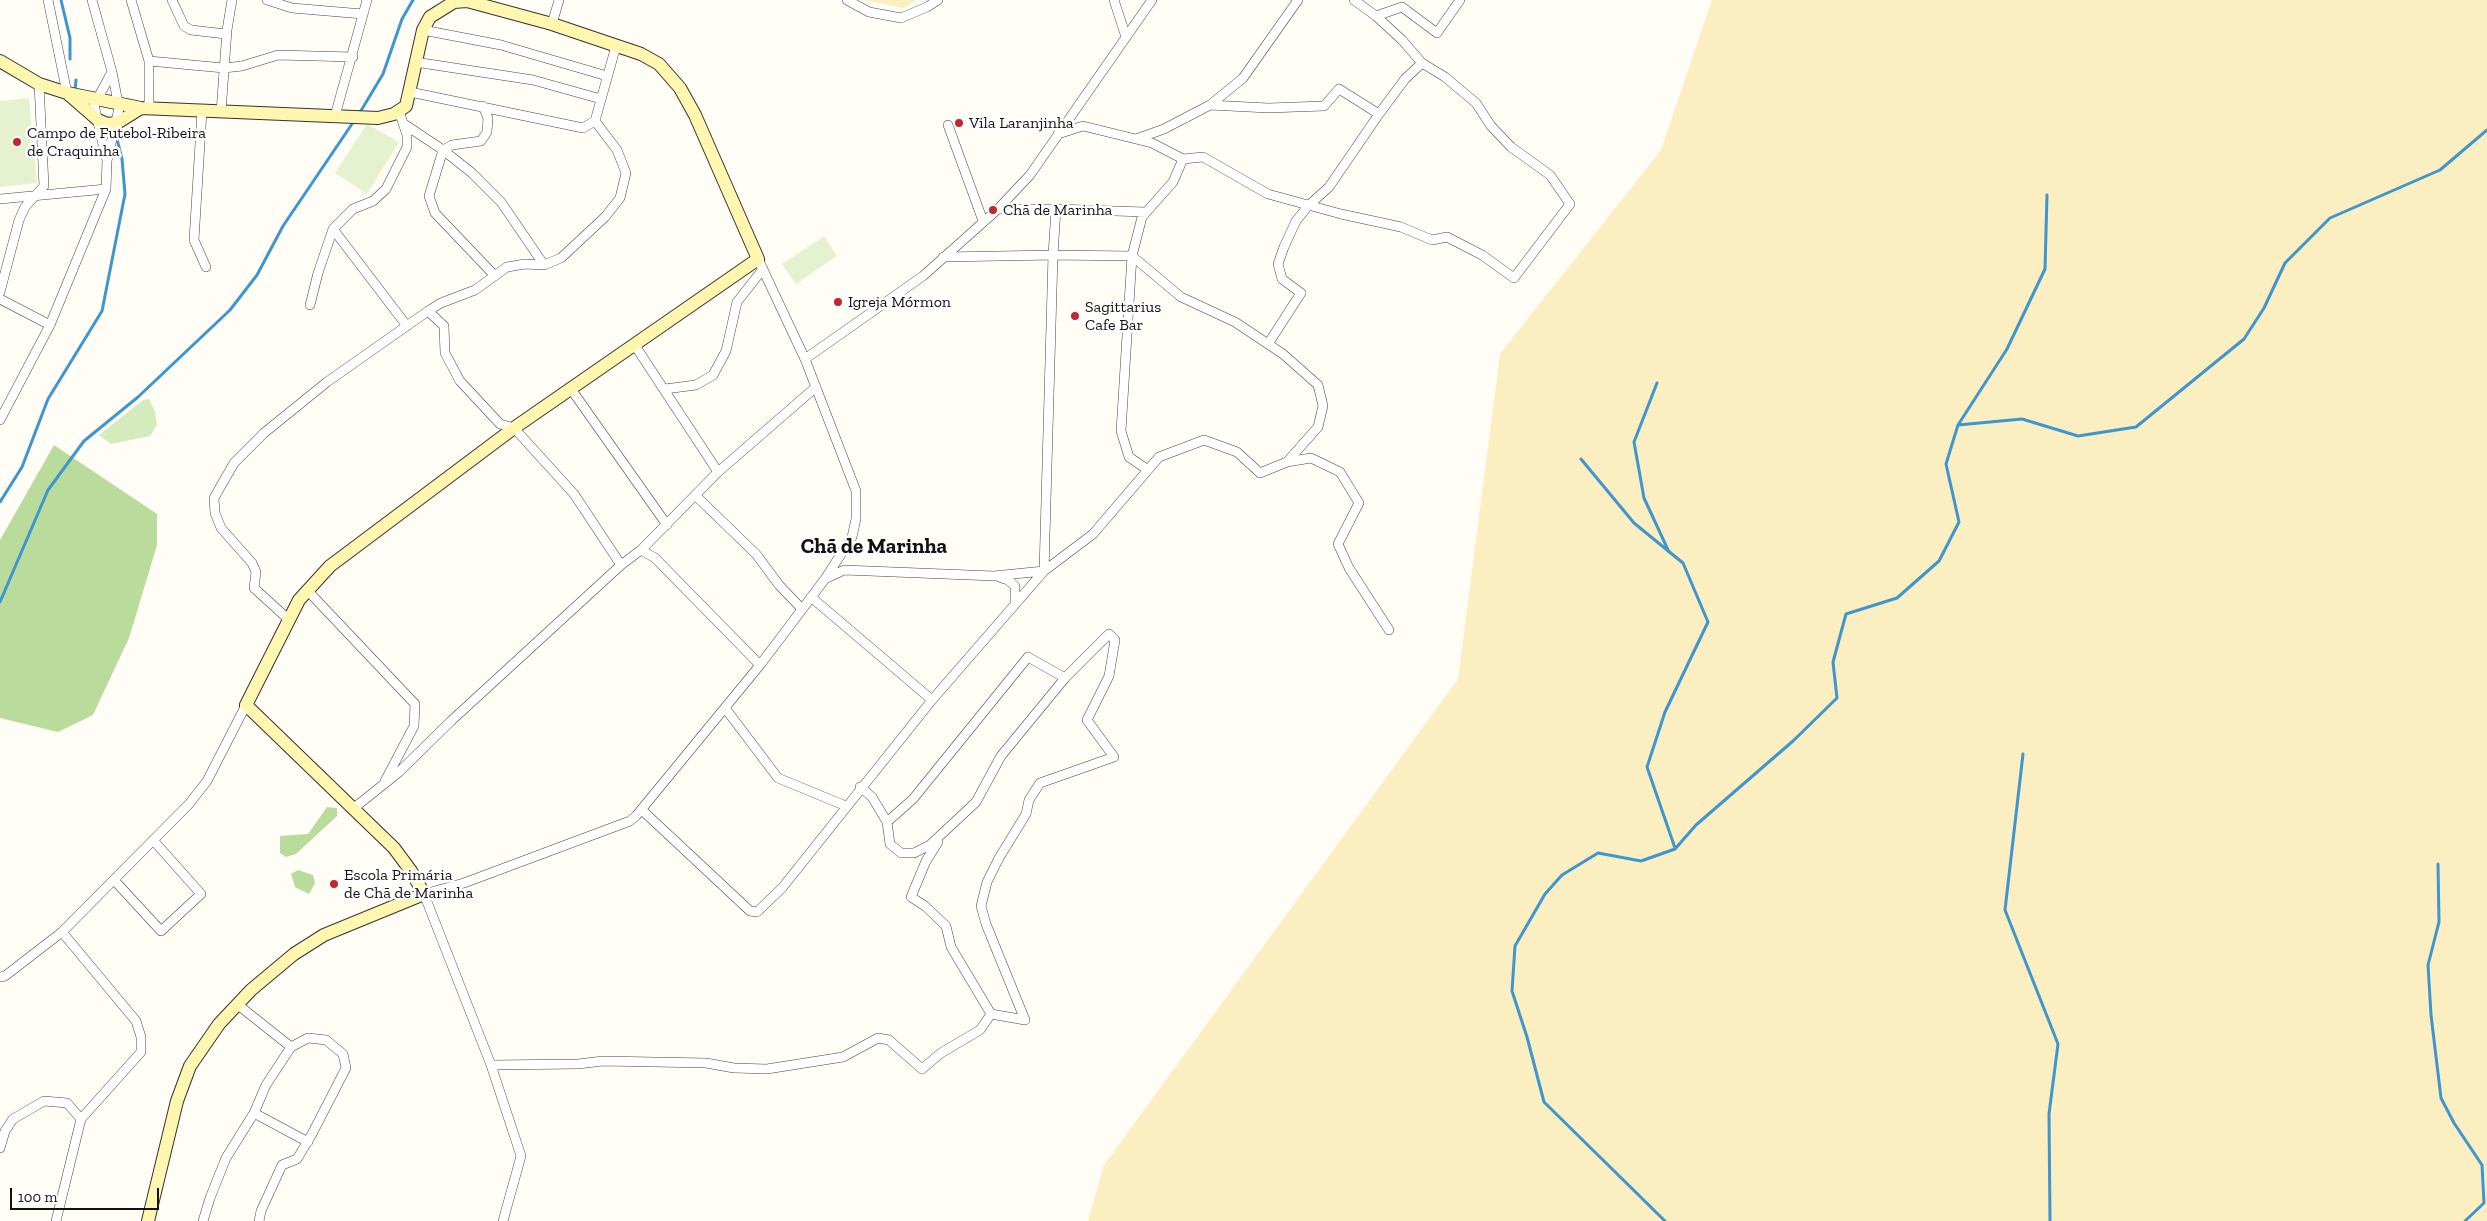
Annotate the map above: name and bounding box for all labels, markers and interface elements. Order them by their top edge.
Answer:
place label: Vila Laranjinha [969,113,1074,133]
marker: Vila Laranjinha [953,117,965,129]
place label: Campo de Futebol-Ribeira de Craquinha [27,123,206,161]
marker: Campo de Futebol-Ribeira de Craquinha [11,136,23,148]
place label: Chã de Marinha [1003,200,1112,220]
marker: Chã de Marinha [987,204,999,216]
place label: Igreja Mórmon [848,292,951,312]
marker: Igreja Mórmon [832,296,844,308]
place label: Sagittarius Cafe Bar [1085,297,1161,335]
marker: Sagittarius Cafe Bar [1069,310,1081,322]
district label: Chã de Marinha [801,534,947,560]
place label: Escola Primária de Chã de Marinha [344,865,473,903]
marker: Escola Primária de Chã de Marinha [328,878,340,890]
scale bar [12,1178,161,1210]
text: 100 m [18,1188,57,1206]

